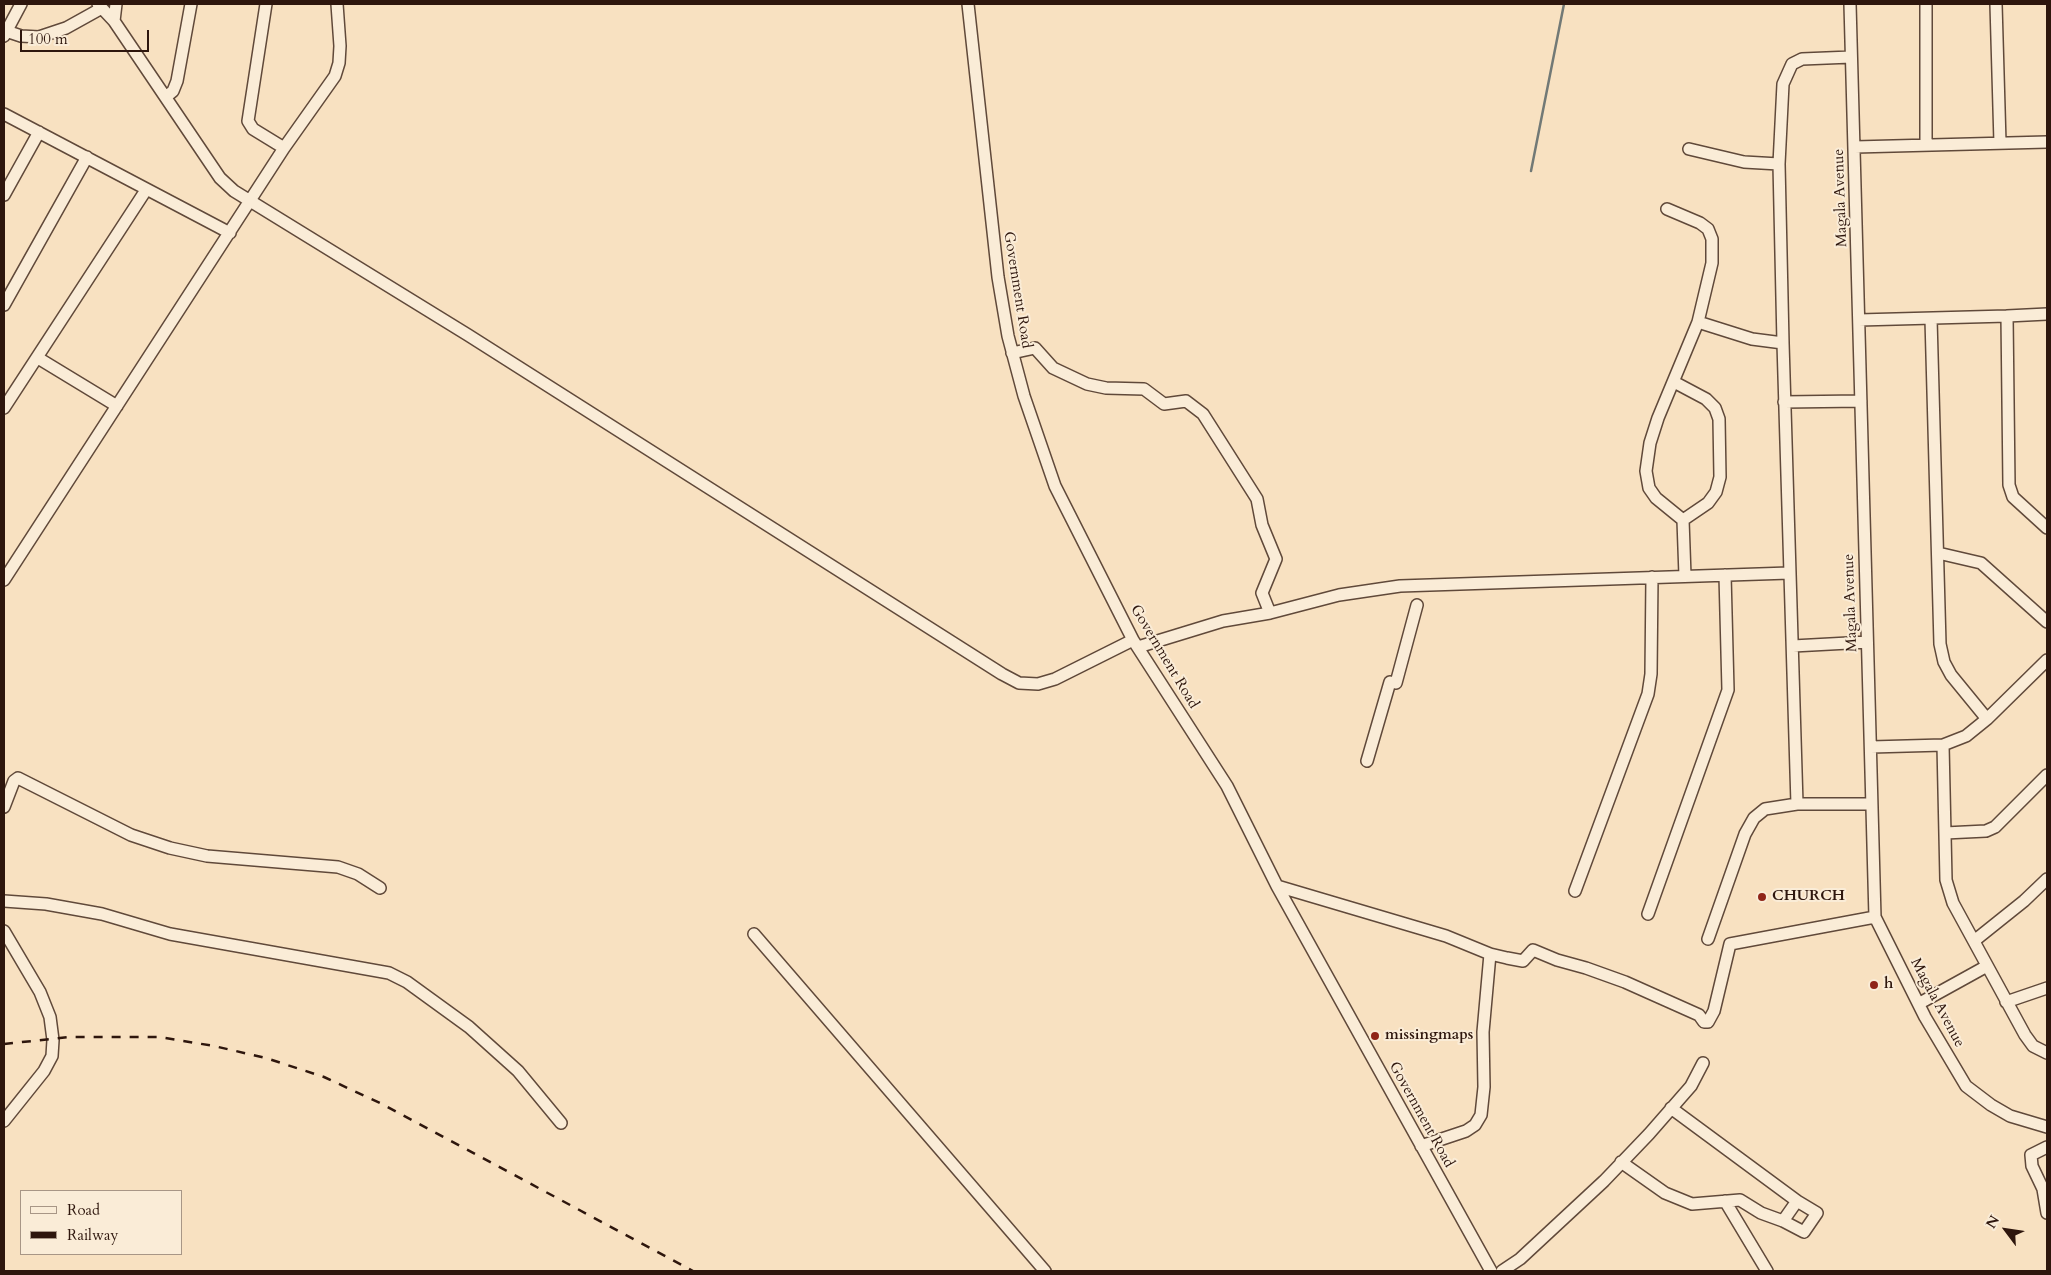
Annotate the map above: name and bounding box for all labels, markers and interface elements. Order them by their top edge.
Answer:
scale bar [22,20,151,52]
text: 100 m [28,29,68,49]
street label: Magala Avenue [1830,148,1852,248]
street label: Government Road [999,230,1035,350]
street label: Magala Avenue [1840,553,1862,653]
street label: Government Road [1126,602,1202,712]
place label: CHURCH [1772,888,1845,906]
marker: CHURCH [1756,891,1768,903]
street label: Magala Avenue [1906,955,1968,1051]
place label: h [1884,976,1893,994]
marker: h [1868,979,1880,991]
place label: missingmaps [1385,1027,1473,1045]
marker: missingmaps [1369,1030,1381,1042]
street label: Government Road [1384,1059,1458,1171]
legend [20,1190,182,1255]
text: Road [67,1200,100,1220]
north arrow [1981,1205,2031,1255]
text: N [1981,1212,2004,1232]
text: Railway [67,1225,118,1245]

